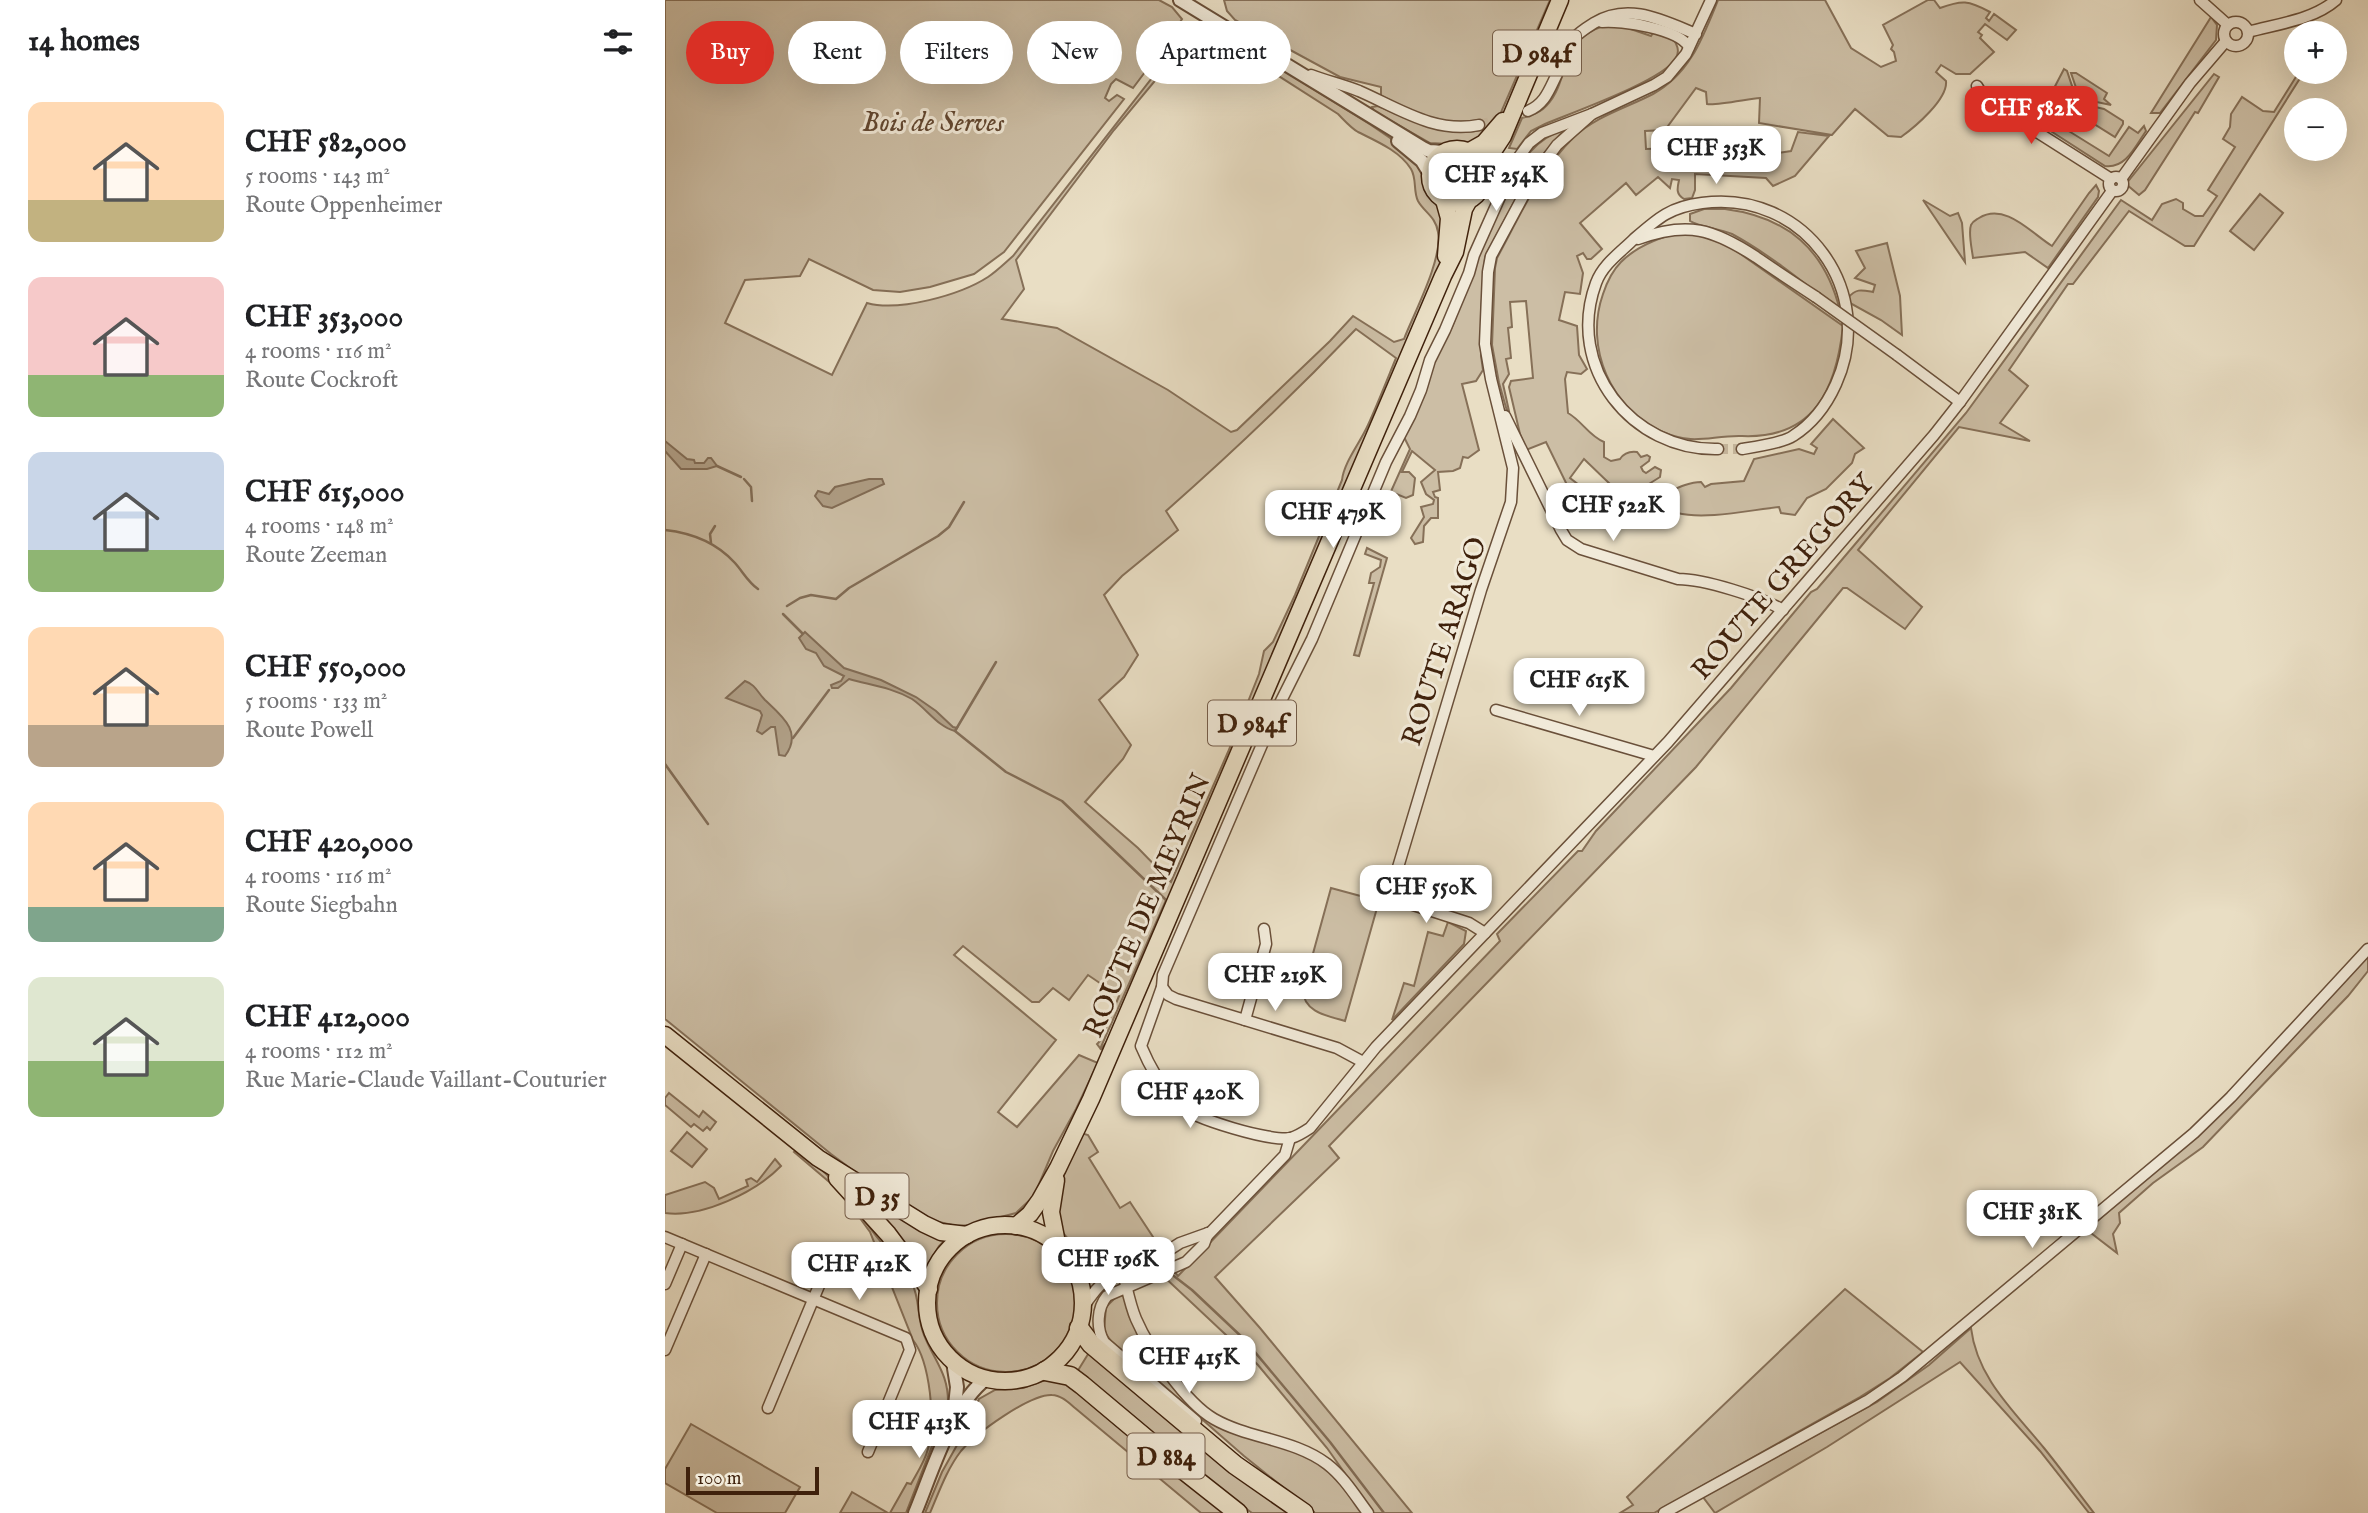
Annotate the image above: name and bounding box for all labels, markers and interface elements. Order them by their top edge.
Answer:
chip: Buy [686,21,774,84]
chip: Rent [788,21,886,84]
chip: Filters [900,21,1013,84]
chip: New [1027,21,1122,84]
chip: Apartment [1136,21,1291,84]
map controls [2284,21,2347,161]
button: + [2284,21,2347,84]
text: 14 homes [28,23,140,61]
icon: filters [599,23,637,61]
road number: D 984f [1493,30,1581,76]
pin: CHF 582K [1959,86,2103,146]
text: CHF 582K [1981,94,2081,123]
button: − [2284,98,2347,161]
park label: Bois de Serves [862,106,1005,141]
text: CHF 582,000 [245,124,407,162]
pin: CHF 353K [1644,127,1788,186]
icon: home [84,130,168,214]
text: CHF 353K [1667,134,1765,163]
pin: CHF 254K [1424,154,1568,213]
text: CHF 254K [1445,161,1547,190]
text: 5 rooms · 143 m² [245,162,390,191]
text: Route Oppenheimer [245,191,442,220]
text: CHF 353,000 [245,299,403,337]
icon: home [84,305,168,389]
text: 4 rooms · 116 m² [245,337,392,366]
text: Route Cockroft [245,366,398,395]
street label: ROUTE GREGORY [1685,466,1884,688]
text: CHF 615,000 [245,474,405,512]
icon: home [84,480,168,564]
pin: CHF 522K [1541,484,1685,543]
pin: CHF 479K [1261,490,1405,550]
text: CHF 522K [1562,491,1664,520]
text: CHF 479K [1281,498,1385,527]
text: 4 rooms · 148 m² [245,512,394,541]
street label: ROUTE ARAGO [1395,533,1496,751]
text: Route Zeeman [245,541,387,570]
text: CHF 550,000 [245,649,406,687]
icon: home [84,655,168,739]
pin: CHF 615K [1507,658,1651,718]
text: CHF 615K [1530,666,1628,695]
text: 5 rooms · 133 m² [245,687,388,716]
road number: D 984f [1208,701,1296,746]
text: Route Powell [245,716,373,745]
street label: ROUTE DE MEYRIN [1077,769,1220,1043]
text: CHF 420,000 [245,824,414,862]
icon: home [84,830,168,914]
text: 4 rooms · 116 m² [245,862,392,891]
pin: CHF 550K [1354,866,1498,925]
text: CHF 550K [1376,873,1476,902]
text: Route Siegbahn [245,891,398,920]
pin: CHF 219K [1203,954,1347,1013]
text: CHF 219K [1224,961,1326,990]
text: CHF 412,000 [245,999,410,1037]
icon: home [84,1005,168,1089]
text: 4 rooms · 112 m² [245,1037,393,1066]
text: Rue Marie-Claude Vaillant-Couturier [245,1066,607,1095]
pin: CHF 420K [1118,1070,1262,1130]
text: CHF 420K [1137,1078,1243,1107]
road number: D 35 [845,1174,909,1218]
pin: CHF 381K [1960,1190,2104,1250]
text: CHF 381K [1983,1198,2081,1227]
pin: CHF 196K [1036,1238,1180,1297]
pin: CHF 412K [787,1242,931,1302]
text: CHF 196K [1058,1245,1158,1274]
text: CHF 412K [807,1250,911,1279]
pin: CHF 415K [1117,1336,1261,1395]
text: CHF 415K [1139,1343,1239,1372]
pin: CHF 413K [847,1400,991,1460]
text: CHF 413K [869,1408,969,1437]
road number: D 884 [1127,1434,1205,1478]
scale bar [686,1464,819,1496]
text: 100 m [697,1467,741,1491]

